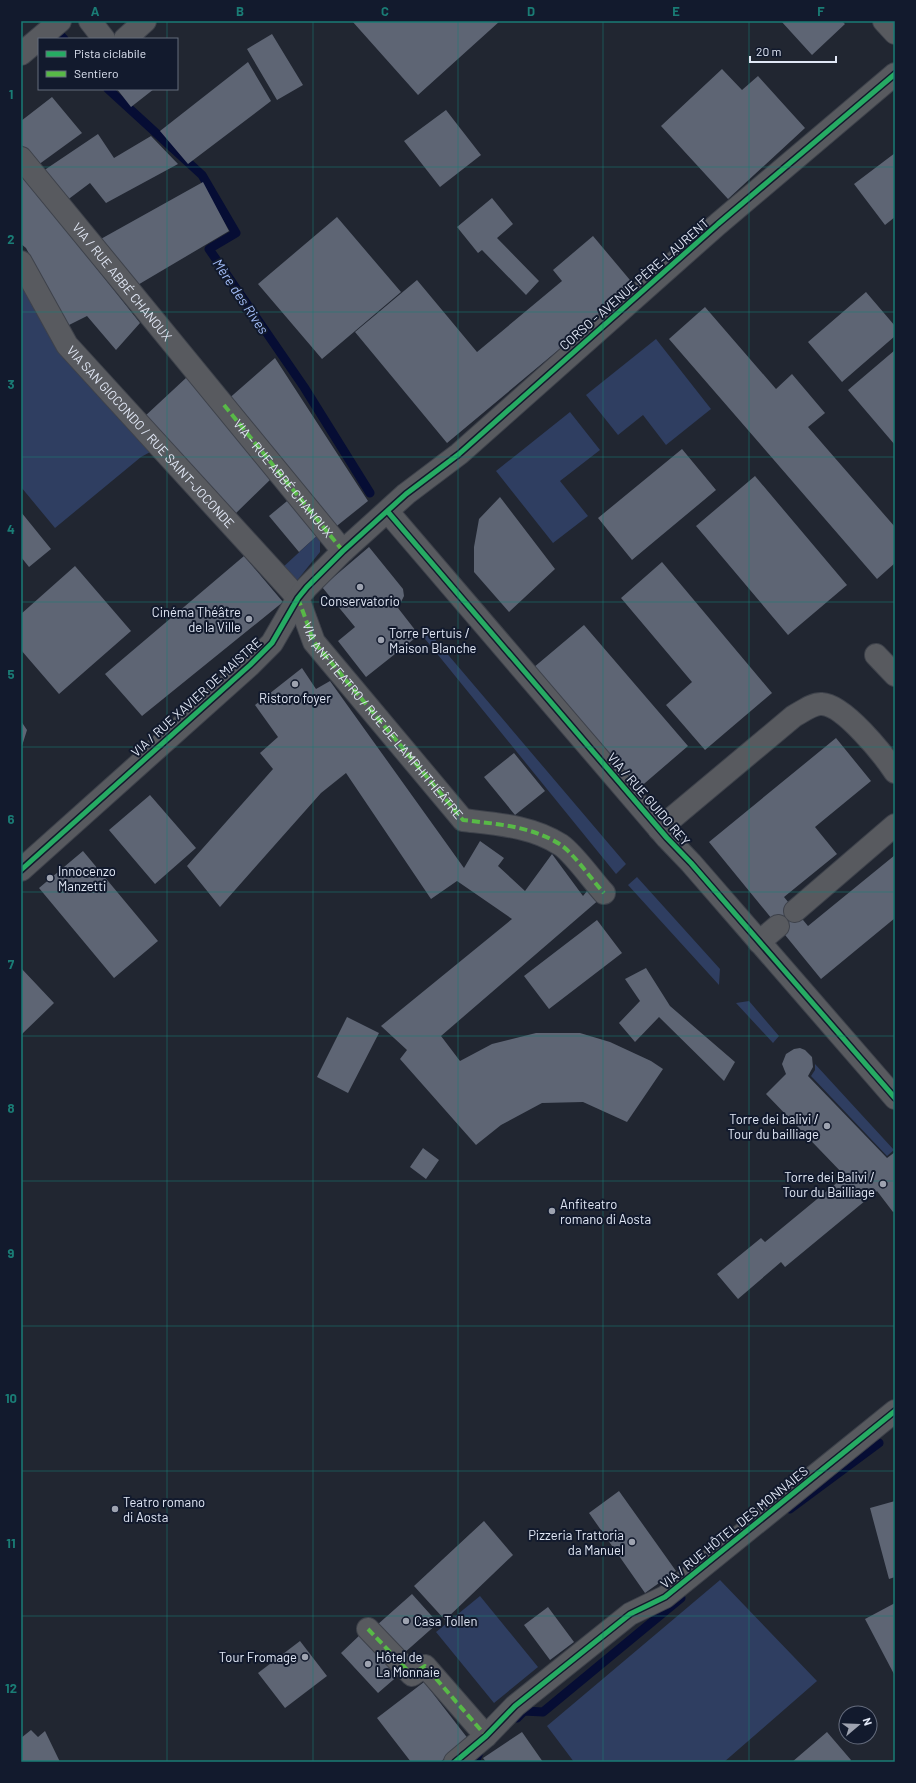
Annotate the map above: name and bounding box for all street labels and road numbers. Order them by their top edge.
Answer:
street label: CORSO - AVENUE PÈRE-LAURENT [556,215,712,353]
street label: VIA / RUE ABBÉ CHANOUX [69,219,176,344]
street label: VIA SAN GIOCONDO / RUE SAINT-JOCONDE [63,342,238,531]
street label: VIA - RUE ABBÉ CHANOUX [230,416,337,541]
street label: VIA ANFITEATRO / RUE DE L'AMPHITHÉÂTRE [299,620,467,822]
street label: VIA / RUE XAVIER DE MAISTRE [127,634,265,760]
street label: VIA / RUE GUIDO REY [604,749,694,849]
street label: VIA / RUE HÔTEL DES MONNAIES [657,1462,811,1592]

